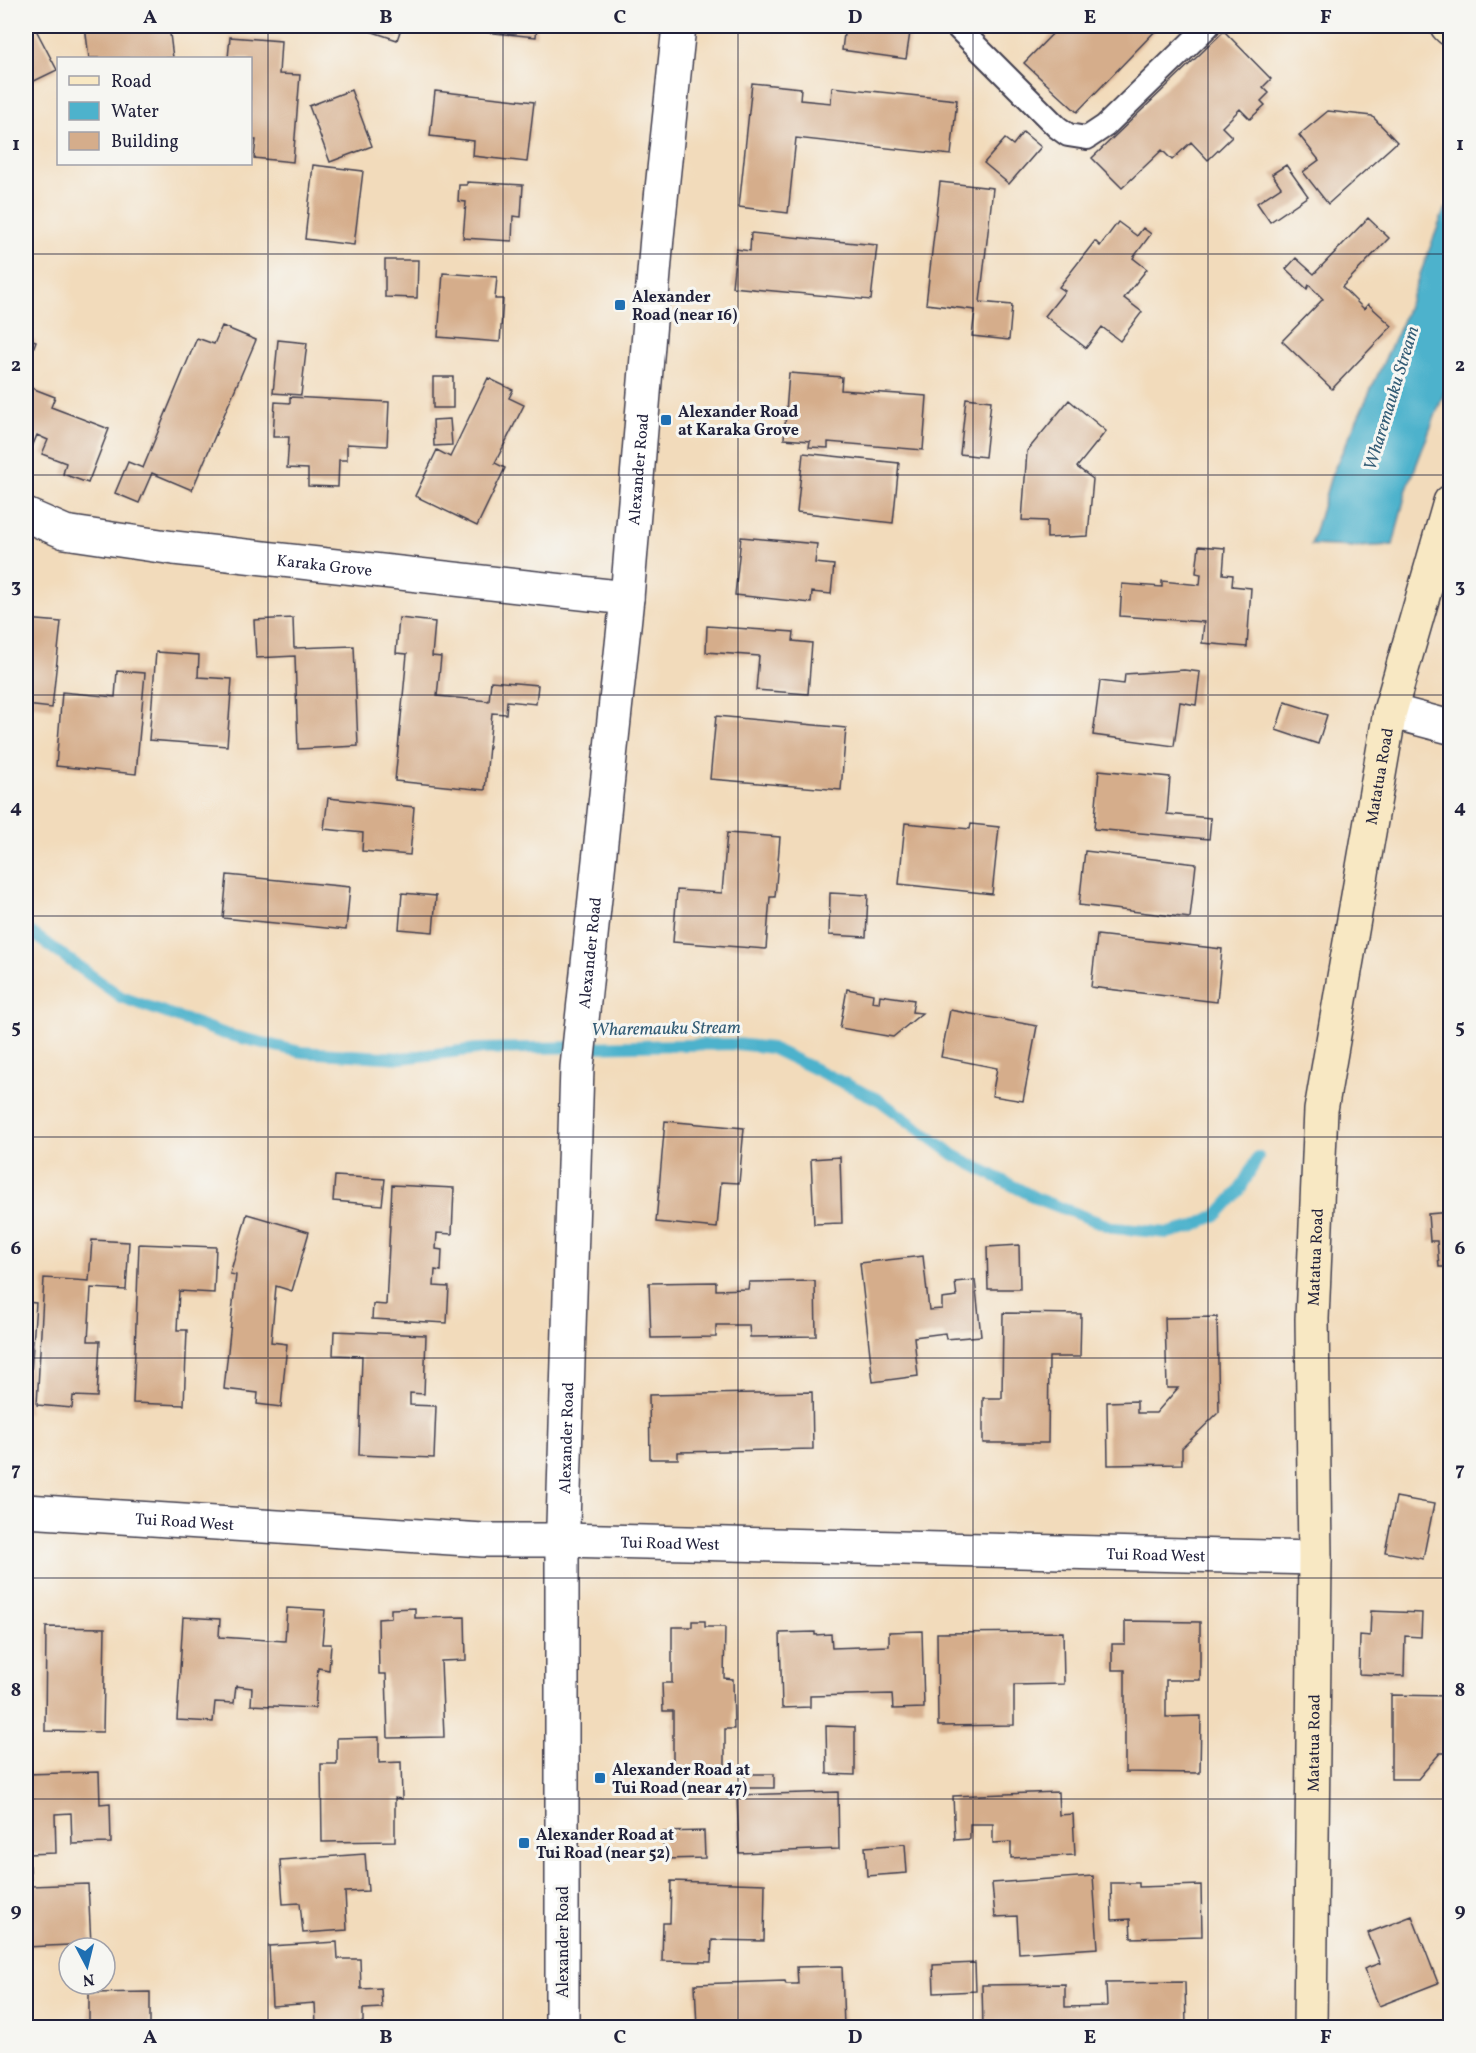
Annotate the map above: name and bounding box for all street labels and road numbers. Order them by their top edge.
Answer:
street label: Alexander Road [624,413,655,526]
street label: Karaka Grove [275,550,373,583]
street label: Matatua Road [1362,726,1400,827]
street label: Alexander Road [574,896,608,1010]
street label: Matatua Road [1304,1208,1330,1307]
street label: Alexander Road [555,1382,580,1495]
street label: Tui Road West [134,1509,235,1537]
street label: Tui Road West [620,1532,720,1557]
street label: Tui Road West [1106,1544,1206,1568]
street label: Matatua Road [1304,1694,1327,1792]
street label: Alexander Road [553,1886,575,1998]

